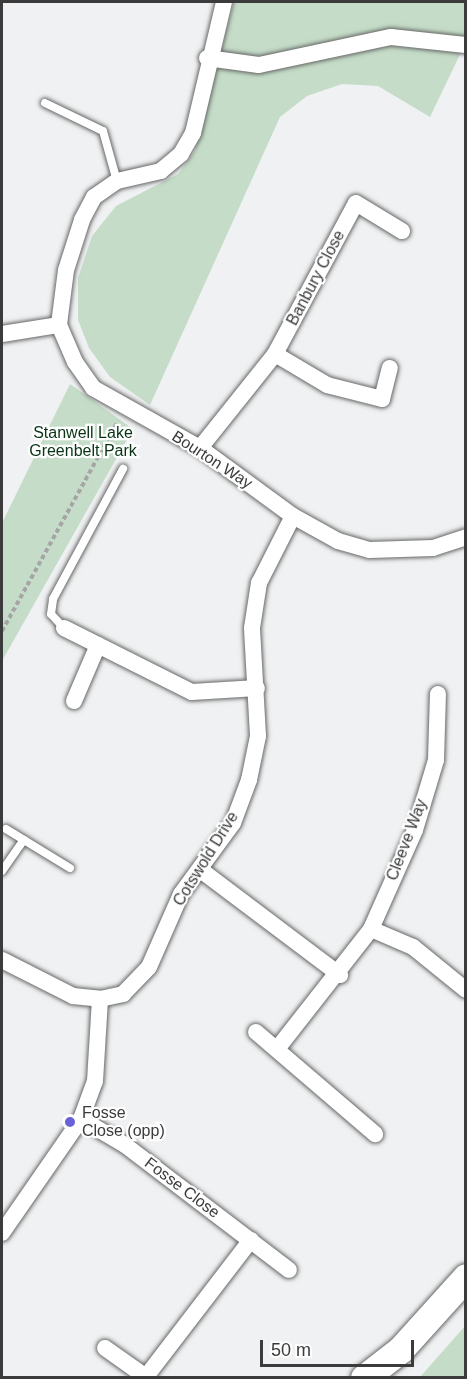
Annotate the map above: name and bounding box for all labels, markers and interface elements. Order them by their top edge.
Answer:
street label: Banbury Close [283,227,349,329]
park label: Stanwell Lake Greenbelt Park [29,423,137,461]
street label: Bourton Way [168,427,256,493]
street label: Cleeve Way [383,797,431,883]
street label: Cotswold Drive [169,808,243,910]
place label: Fosse Close (opp) [82,1103,165,1141]
marker: Fosse Close (opp) [63,1115,77,1129]
street label: Fosse Close [141,1154,223,1222]
scale bar [263,1328,418,1366]
text: 50 m [271,1340,311,1360]

